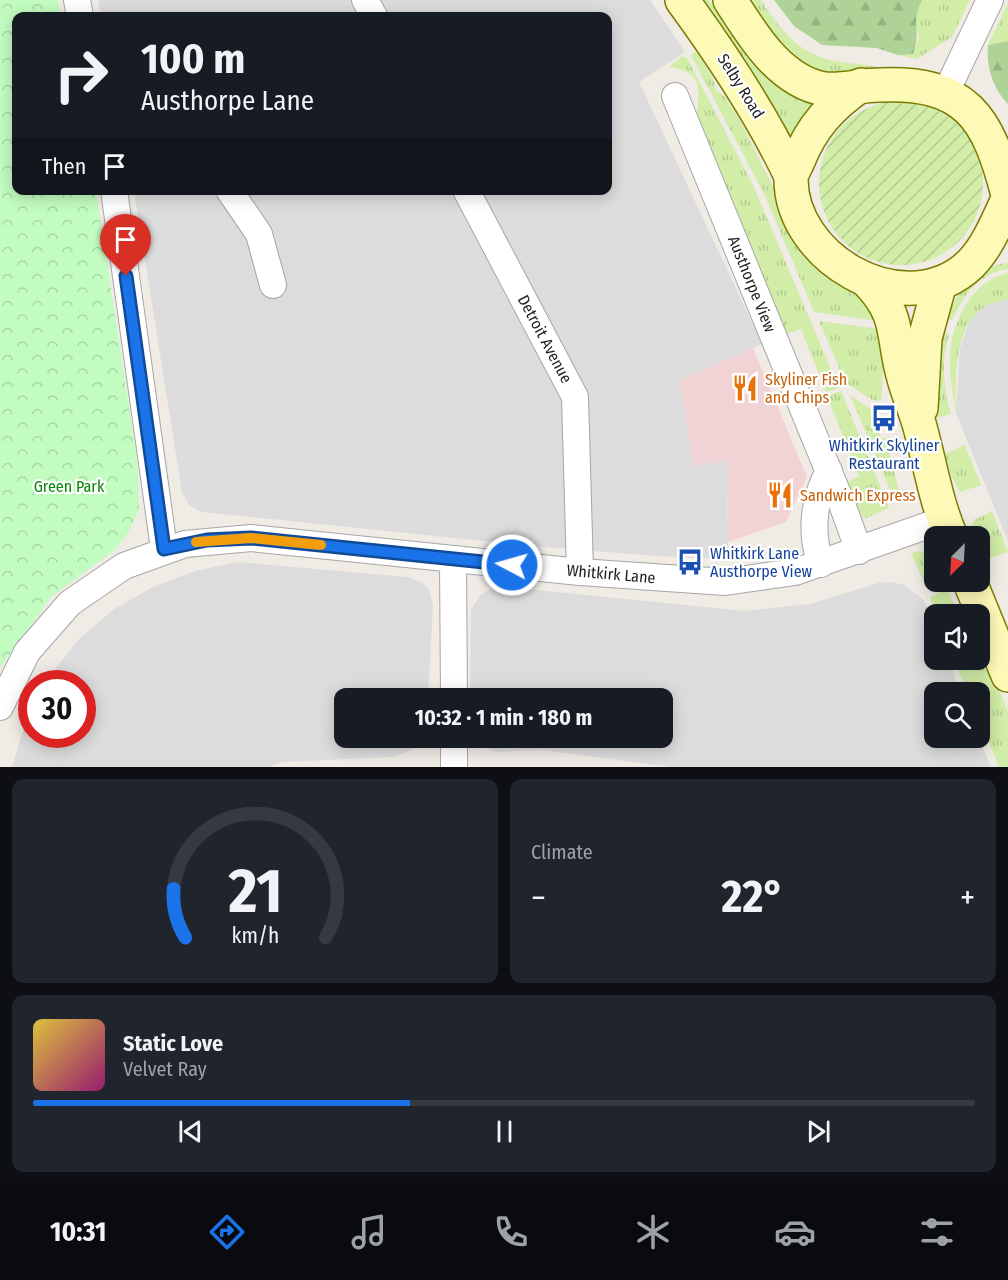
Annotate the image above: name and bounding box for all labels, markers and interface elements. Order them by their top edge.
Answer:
text: 100 m [141,34,245,84]
icon: right [42,36,120,114]
street label: Selby Road [714,50,768,122]
text: Austhorpe Lane [141,85,314,117]
icon: arrive [98,150,131,183]
text: Then [42,153,86,180]
pin [100,214,151,276]
icon: arrive [109,223,142,256]
street label: Austhorpe View [724,233,780,335]
street label: Detroit Avenue [514,292,576,386]
place label: Skyliner Fish and Chips [765,370,847,407]
restaurant icon: Skyliner Fish and Chips [730,373,760,403]
bus stop icon: Whitkirk Skyliner Restaurant [869,403,899,433]
place label: Whitkirk Skyliner Restaurant [829,436,940,473]
park label: Green Park [34,477,105,496]
restaurant icon: Sandwich Express [765,480,795,510]
place label: Sandwich Express [800,486,916,505]
north arrow [924,526,990,592]
map controls [924,526,990,748]
position arrow [480,533,544,597]
place label: Whitkirk Lane Austhorpe View [710,544,813,581]
bus stop icon: Whitkirk Lane Austhorpe View [675,547,705,577]
street label: Whitkirk Lane [566,561,656,587]
button: sound [924,604,990,670]
speed limit sign: 30 [18,670,96,748]
button: search [924,682,990,748]
text: 10:32 · 1 min · 180 m [415,704,592,731]
text: Climate [531,840,593,864]
text: 21 [227,854,282,929]
text: 22° [722,870,784,924]
text: − [531,878,546,918]
text: + [960,878,975,918]
text: km/h [231,923,279,949]
text: Static Love [123,1030,223,1057]
text: Velvet Ray [123,1057,207,1081]
icon: previous [174,1115,207,1148]
icon: pause [488,1115,521,1148]
icon: next [802,1115,835,1148]
icon: directions [206,1211,248,1253]
icon: music [348,1211,390,1253]
icon: phone [490,1211,532,1253]
icon: climate [632,1211,674,1253]
icon: car [774,1211,816,1253]
icon: filters [916,1211,958,1253]
text: 10:31 [50,1216,106,1248]

